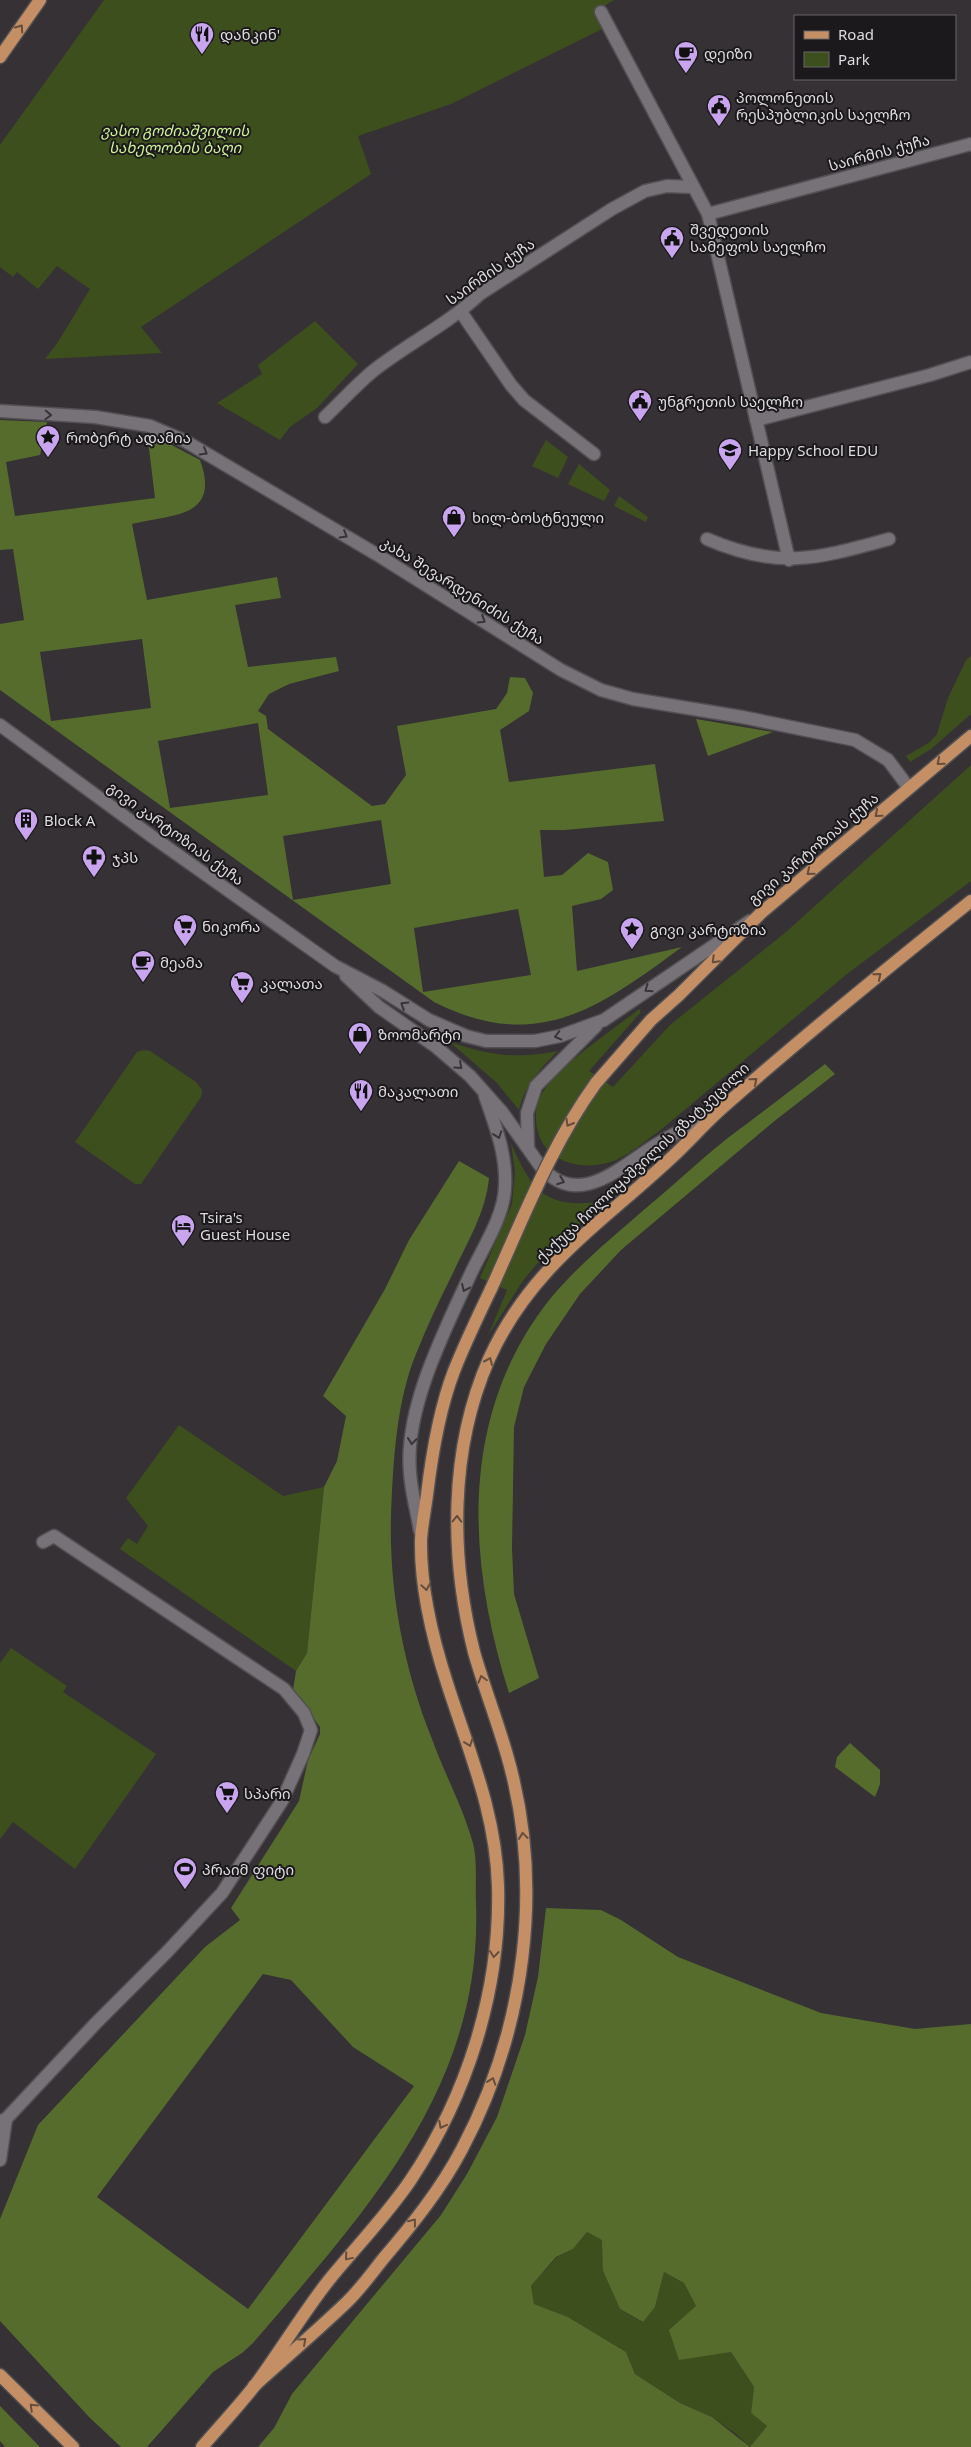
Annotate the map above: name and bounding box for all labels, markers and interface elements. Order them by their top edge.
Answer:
legend [794,15,956,80]
restaurant icon: დანკინ' [189,21,215,55]
one-way arrow [14,24,23,34]
place label: დანკინ' [220,24,280,44]
text: Road [838,24,874,44]
cafe icon: დეიზი [673,40,699,74]
place label: დეიზი [704,43,752,63]
text: Park [838,49,870,69]
place label: პოლონეთის რესპუბლიკის საელჩო [736,87,911,124]
public building icon: პოლონეთის რესპუბლიკის საელჩო [706,93,732,127]
park label: ვასო გოძიაშვილის სახელობის ბაღი [101,120,250,157]
street label: საირმის ქუჩა [826,129,932,175]
place label: შვედეთის სამეფოს საელჩო [690,219,826,256]
public building icon: შვედეთის სამეფოს საელჩო [659,225,685,259]
street label: საირმის ქუჩა [442,233,538,309]
public building icon: უნგრეთის საელჩო [627,388,653,422]
place label: უნგრეთის საელჩო [658,391,803,411]
one-way arrow [45,410,53,420]
place icon: რობერტ ადამია [35,424,61,458]
place label: რობერტ ადამია [66,427,191,447]
school or university icon: Happy School EDU [717,437,743,471]
place label: Happy School EDU [748,440,878,460]
one-way arrow [199,446,208,456]
shop icon: ხილ-ბოსტნეული [441,504,467,538]
place label: ხილ-ბოსტნეული [472,507,604,527]
one-way arrow [338,528,347,538]
street label: კახა შევარდენიძის ქუჩა [377,531,549,649]
one-way arrow [477,614,486,624]
one-way arrow [937,756,946,764]
street label: გივი კარტოზიას ქუჩა [104,777,248,889]
street label: გივი კარტოზიას ქუჩა [744,787,882,909]
building icon: Block A [13,807,39,841]
one-way arrow [875,809,884,817]
place label: Block A [44,810,96,830]
pharmacy icon: ჯპს [81,844,107,878]
place label: ჯპს [112,847,138,867]
one-way arrow [806,867,815,876]
supermarket icon: ნიკორა [172,913,198,947]
place label: ნიკორა [202,916,261,936]
place icon: გივი კარტოზია [619,916,645,950]
place label: გივი კარტოზია [650,919,767,939]
cafe icon: მეამა [130,949,156,983]
place label: მეამა [160,952,203,972]
one-way arrow [711,954,720,963]
supermarket icon: კალათა [229,970,255,1004]
place label: კალათა [260,973,323,993]
one-way arrow [872,973,881,981]
one-way arrow [644,983,654,992]
one-way arrow [401,1001,410,1011]
shop icon: ზოომარტი [347,1021,373,1055]
place label: ზოომარტი [378,1024,461,1044]
one-way arrow [553,1030,562,1041]
street label: ქაქუცა ჩოლოყაშვილის გზატკეცილი [531,1058,753,1266]
one-way arrow [454,1060,463,1069]
restaurant icon: მაკალათი [348,1078,374,1112]
one-way arrow [748,1078,757,1086]
place label: მაკალათი [378,1081,458,1101]
one-way arrow [566,1118,576,1127]
one-way arrow [492,1130,502,1138]
one-way arrow [556,1174,565,1185]
place label: Tsira's Guest House [200,1207,290,1244]
hotel icon: Tsira's Guest House [170,1213,196,1247]
one-way arrow [460,1283,471,1292]
one-way arrow [482,1357,493,1366]
one-way arrow [407,1437,418,1445]
one-way arrow [452,1515,463,1523]
one-way arrow [420,1583,430,1591]
one-way arrow [478,1675,488,1684]
one-way arrow [463,1738,473,1747]
supermarket icon: სპარი [214,1780,240,1814]
place label: სპარი [244,1783,291,1803]
one-way arrow [517,1832,528,1840]
sports icon: პრაიმ ფიტი [172,1856,198,1890]
place label: პრაიმ ფიტი [202,1859,294,1879]
one-way arrow [489,1950,500,1958]
one-way arrow [486,2077,496,2086]
one-way arrow [438,2120,448,2129]
one-way arrow [408,2219,416,2228]
one-way arrow [345,2252,354,2261]
one-way arrow [298,2338,307,2347]
one-way arrow [29,2404,38,2413]

